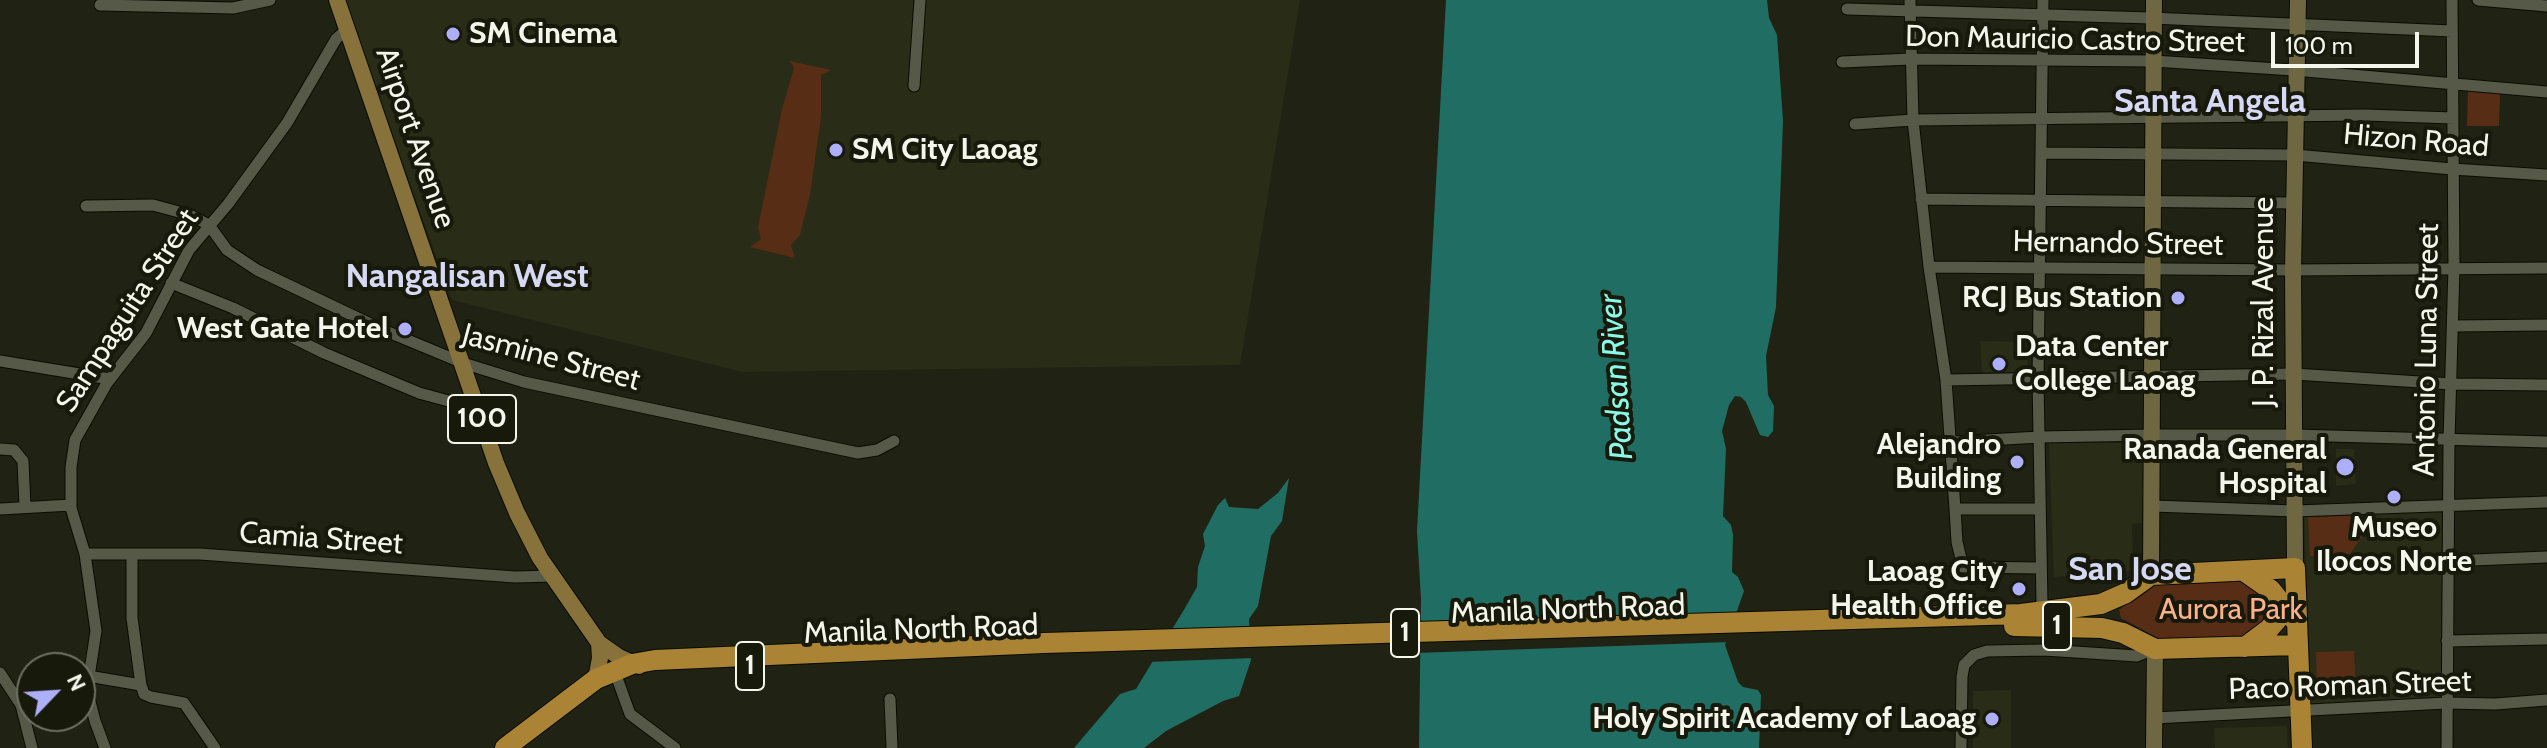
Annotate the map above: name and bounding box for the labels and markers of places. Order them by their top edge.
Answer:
place label: SM Cinema [469,16,617,52]
marker: SM Cinema [444,25,462,43]
place label: SM City Laoag [852,132,1037,168]
marker: SM City Laoag [827,141,845,159]
place label: RCJ Bus Station [1962,280,2162,316]
marker: RCJ Bus Station [2169,289,2187,307]
place label: West Gate Hotel [177,311,389,347]
marker: West Gate Hotel [396,320,414,338]
place label: Data Center College Laoag [2015,329,2195,400]
marker: Data Center College Laoag [1990,355,2008,373]
place label: Alejandro Building [1877,427,2001,498]
place label: Ranada General Hospital [2123,432,2327,502]
marker: Alejandro Building [2008,453,2026,471]
marker: Ranada General Hospital [2334,456,2356,478]
marker: Museo Ilocos Norte [2385,488,2403,506]
place label: Museo Ilocos Norte [2316,510,2472,580]
place label: Laoag City Health Office [1830,554,2003,624]
marker: Laoag City Health Office [2010,580,2028,598]
place label: Holy Spirit Academy of Laoag [1592,701,1976,737]
marker: Holy Spirit Academy of Laoag [1983,710,2001,728]

